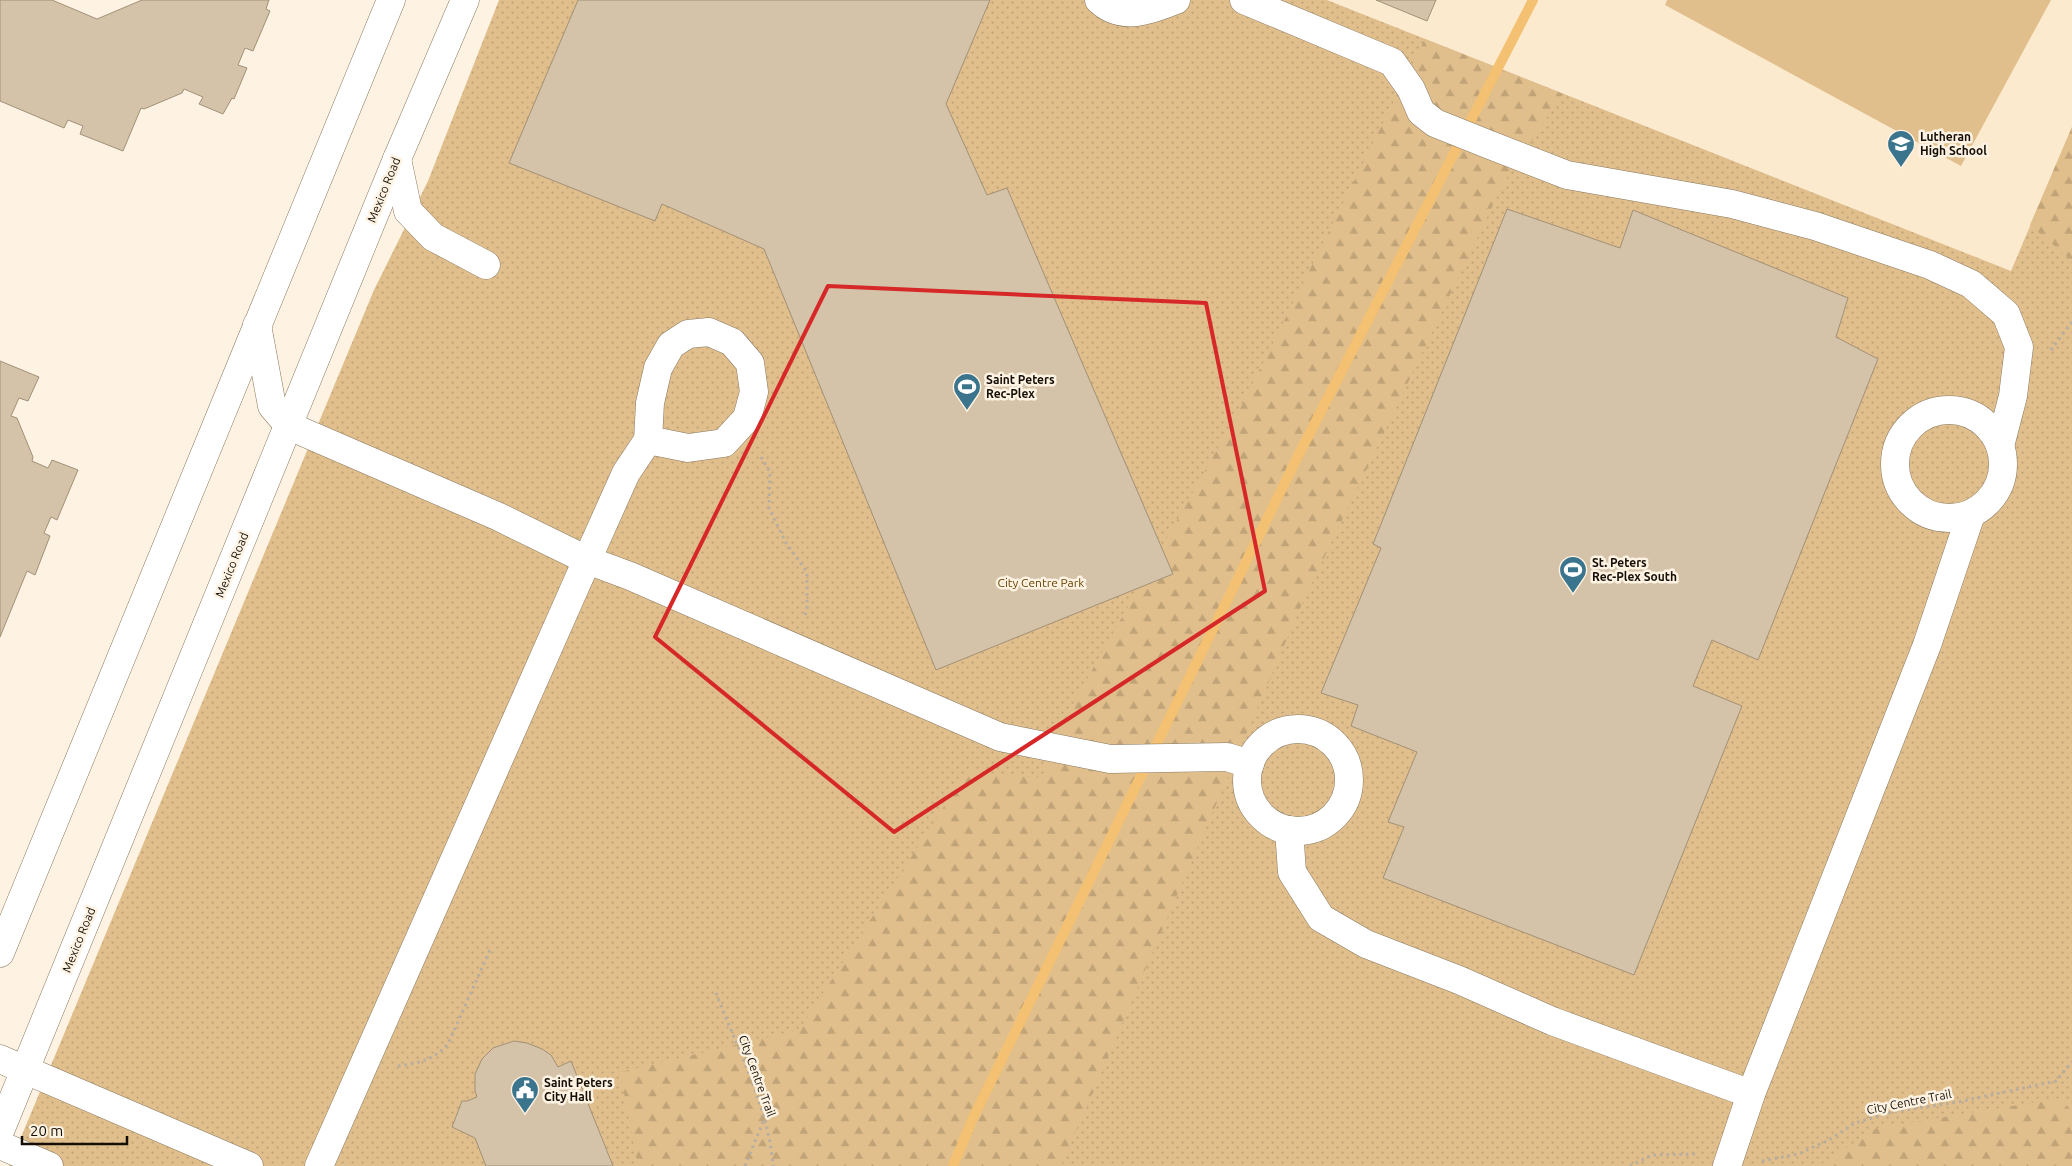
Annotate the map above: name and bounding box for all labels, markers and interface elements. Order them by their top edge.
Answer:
school or university icon: Lutheran High School [1886,129,1916,168]
place label: Lutheran High School [1920,130,1987,157]
street label: Mexico Road [365,155,402,224]
sports icon: Saint Peters Rec-Plex [952,372,982,411]
place label: Saint Peters Rec-Plex [986,373,1055,400]
street label: Mexico Road [213,530,250,599]
sports icon: St. Peters Rec-Plex South [1558,555,1588,594]
place label: St. Peters Rec-Plex South [1592,556,1677,583]
park label: City Centre Park [998,576,1084,589]
street label: Mexico Road [60,905,97,974]
street label: City Centre Trail [737,1033,778,1118]
public building icon: Saint Peters City Hall [510,1075,540,1114]
place label: Saint Peters City Hall [544,1076,613,1103]
street label: City Centre Trail [1865,1087,1952,1116]
scale bar [22,1114,128,1146]
text: 20 m [30,1122,63,1139]

